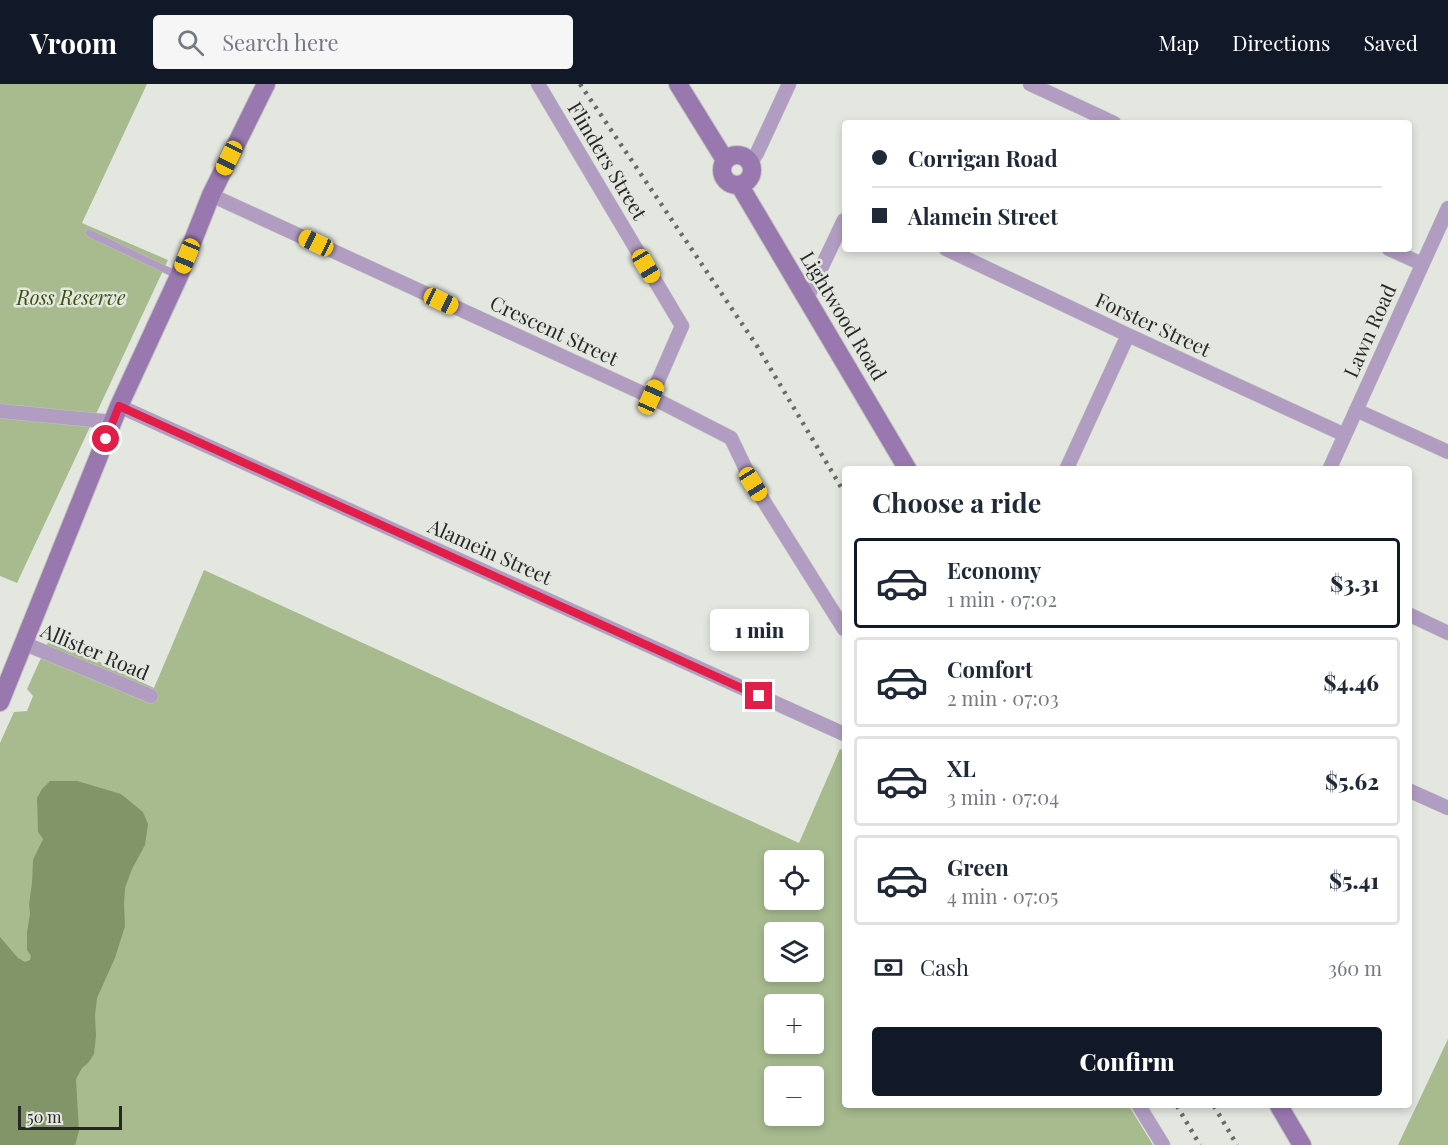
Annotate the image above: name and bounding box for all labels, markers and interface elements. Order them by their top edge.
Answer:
search box [153,15,573,69]
text: Vroom [30,24,117,61]
icon: search [174,26,207,59]
text: Search here [222,27,339,57]
text: Map [1158,28,1199,56]
text: Directions [1232,28,1330,56]
text: Saved [1363,28,1418,56]
street label: Flinders Street [562,96,655,225]
car [213,138,245,178]
text: Corrigan Road [908,143,1058,173]
text: Alamein Street [908,201,1058,231]
car [296,227,336,259]
car [172,236,202,276]
car [629,246,663,286]
street label: Lightwood Road [795,246,894,385]
street label: Lawn Road [1336,279,1401,381]
park label: Ross Reserve [15,283,126,310]
car [421,285,461,317]
street label: Forster Street [1092,285,1216,362]
street label: Crescent Street [486,288,624,372]
car [635,377,667,417]
route start [92,425,119,452]
car [736,464,770,504]
text: Choose a ride [872,484,1041,520]
street label: Alamein Street [424,511,558,590]
text: Economy [947,555,1041,585]
icon: car [875,556,929,610]
text: $3.31 [1330,568,1379,598]
text: 1 min · 07:02 [947,585,1057,612]
callout: 1 min [710,609,808,651]
street label: Allister Road [36,615,154,686]
text: 1 min [735,616,784,643]
text: Comfort [947,654,1033,684]
icon: car [875,655,929,709]
text: $4.46 [1324,667,1379,697]
route end [745,682,772,709]
text: 2 min · 07:03 [947,684,1059,711]
text: XL [947,753,976,783]
icon: car [875,754,929,808]
text: $5.62 [1325,766,1379,796]
text: 3 min · 07:04 [947,783,1059,810]
map controls [764,850,824,1126]
button: locate [764,850,824,910]
text: Green [947,852,1009,882]
icon: car [875,853,929,907]
text: $5.41 [1329,865,1379,895]
text: 4 min · 07:05 [947,882,1058,909]
button: layers [764,922,824,982]
icon: cash [872,951,905,984]
text: Cash [920,952,969,982]
text: 360 m [1328,954,1382,981]
button: + [764,994,824,1054]
button: Confirm [872,1027,1382,1096]
button: − [764,1066,824,1126]
scale bar [18,1103,122,1130]
text: 50 m [27,1106,61,1127]

